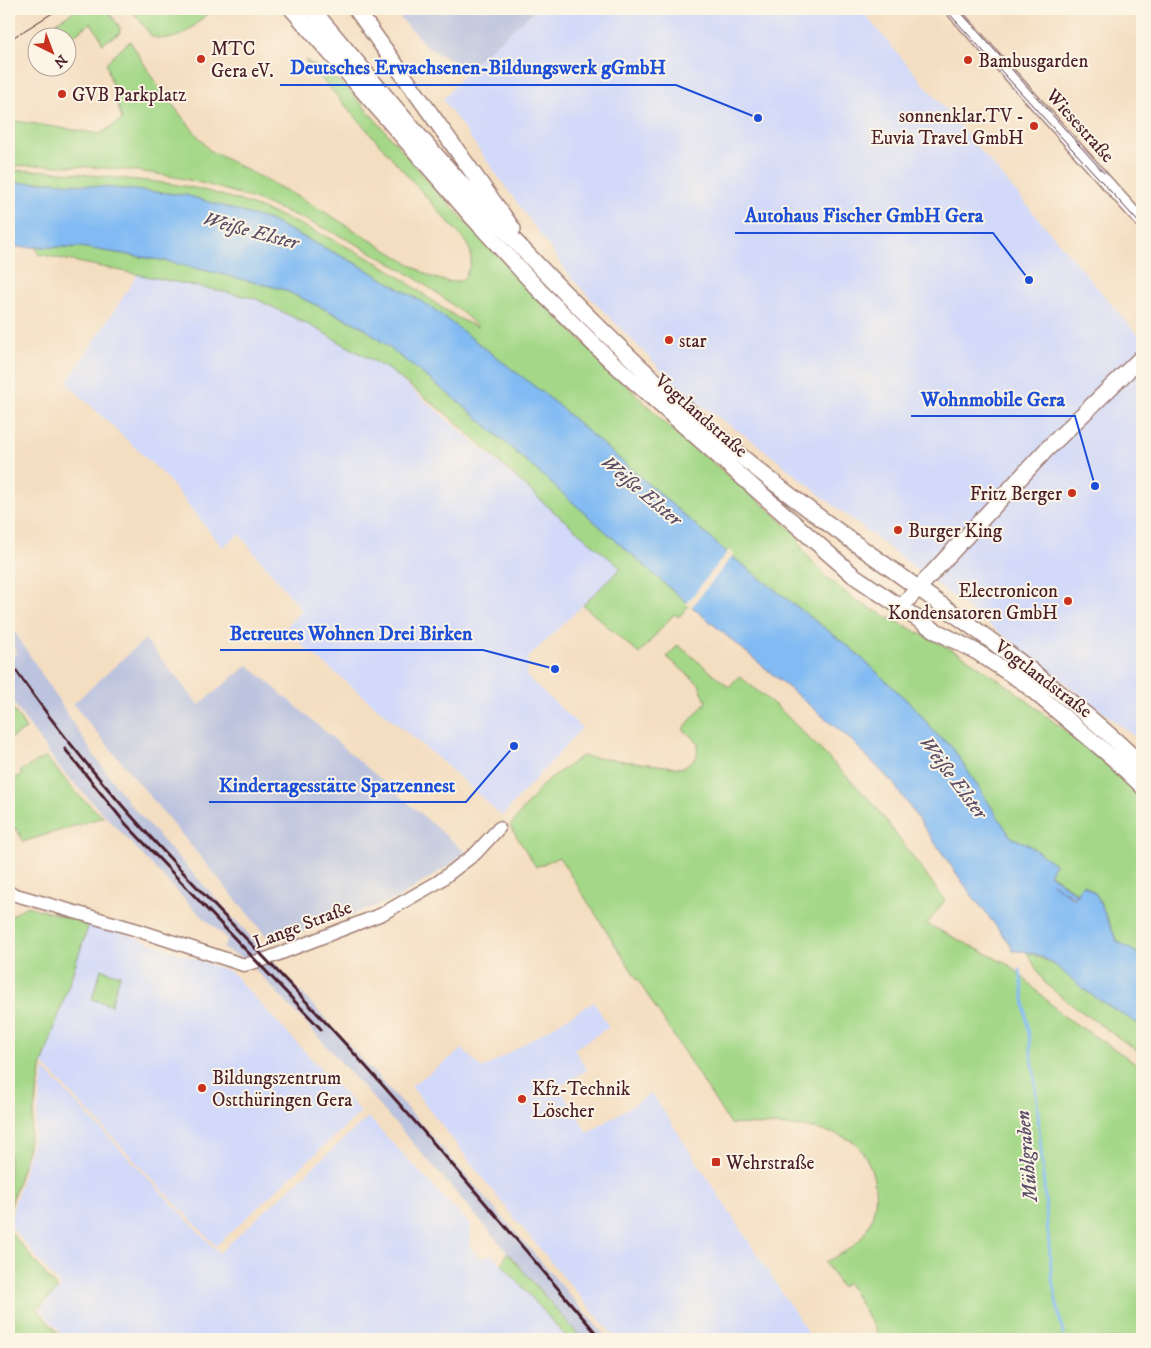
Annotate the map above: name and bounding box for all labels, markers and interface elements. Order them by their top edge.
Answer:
north arrow [28,28,78,78]
place label: MTC Gera eV. [211,38,274,83]
text: N [49,50,70,72]
callout: Deutsches Erwachsenen-Bildungswerk gGmbH [280,50,676,85]
place label: Bambusgarden [978,50,1088,73]
marker: MTC Gera eV. [195,53,207,65]
marker: Bambusgarden [962,54,974,66]
text: Deutsches Erwachsenen-Bildungswerk gGmbH [290,56,666,81]
place label: GVB Parkplatz [72,84,186,107]
street label: Wiesestraße [1040,84,1119,168]
marker: GVB Parkplatz [56,88,68,100]
place label: sonnenklar.TV - Euvia Travel GmbH [870,105,1024,150]
marker: sonnenklar.TV - Euvia Travel GmbH [1028,120,1040,132]
callout: Autohaus Fischer GmbH Gera [735,198,993,233]
text: Autohaus Fischer GmbH Gera [744,204,984,229]
water label: Weiße Elster [200,207,303,257]
place label: star [679,330,707,353]
marker: star [663,334,675,346]
street label: Vogtlandstraße [649,369,752,463]
callout: Wohnmobile Gera [911,381,1075,416]
text: Wohnmobile Gera [920,388,1065,413]
water label: Weiße Elster [596,450,688,533]
place label: Fritz Berger [970,483,1062,506]
marker: Fritz Berger [1066,487,1078,499]
place label: Burger King [908,520,1003,543]
marker: Burger King [892,524,904,536]
place label: Electronicon Kondensatoren GmbH [888,580,1058,625]
marker: Electronicon Kondensatoren GmbH [1062,595,1074,607]
callout: Betreutes Wohnen Drei Birken [220,615,483,650]
text: Betreutes Wohnen Drei Birken [230,622,473,647]
street label: Vogtlandstraße [989,635,1096,723]
water label: Weiße Elster [913,731,993,826]
callout: Kindertagesstätte Spatzennest [209,767,466,802]
text: Kindertagesstätte Spatzennest [219,774,456,799]
street label: Lange Straße [250,896,355,955]
place label: Bildungszentrum Ostthüringen Gera [212,1067,352,1112]
place label: Kfz-Technik Löscher [532,1078,631,1123]
marker: Bildungszentrum Ostthüringen Gera [196,1082,208,1094]
marker: Kfz-Technik Löscher [516,1093,528,1105]
water label: Mühlgraben [1011,1109,1044,1205]
place label: Wehrstraße [725,1152,814,1175]
marker: Wehrstraße [710,1156,722,1168]

